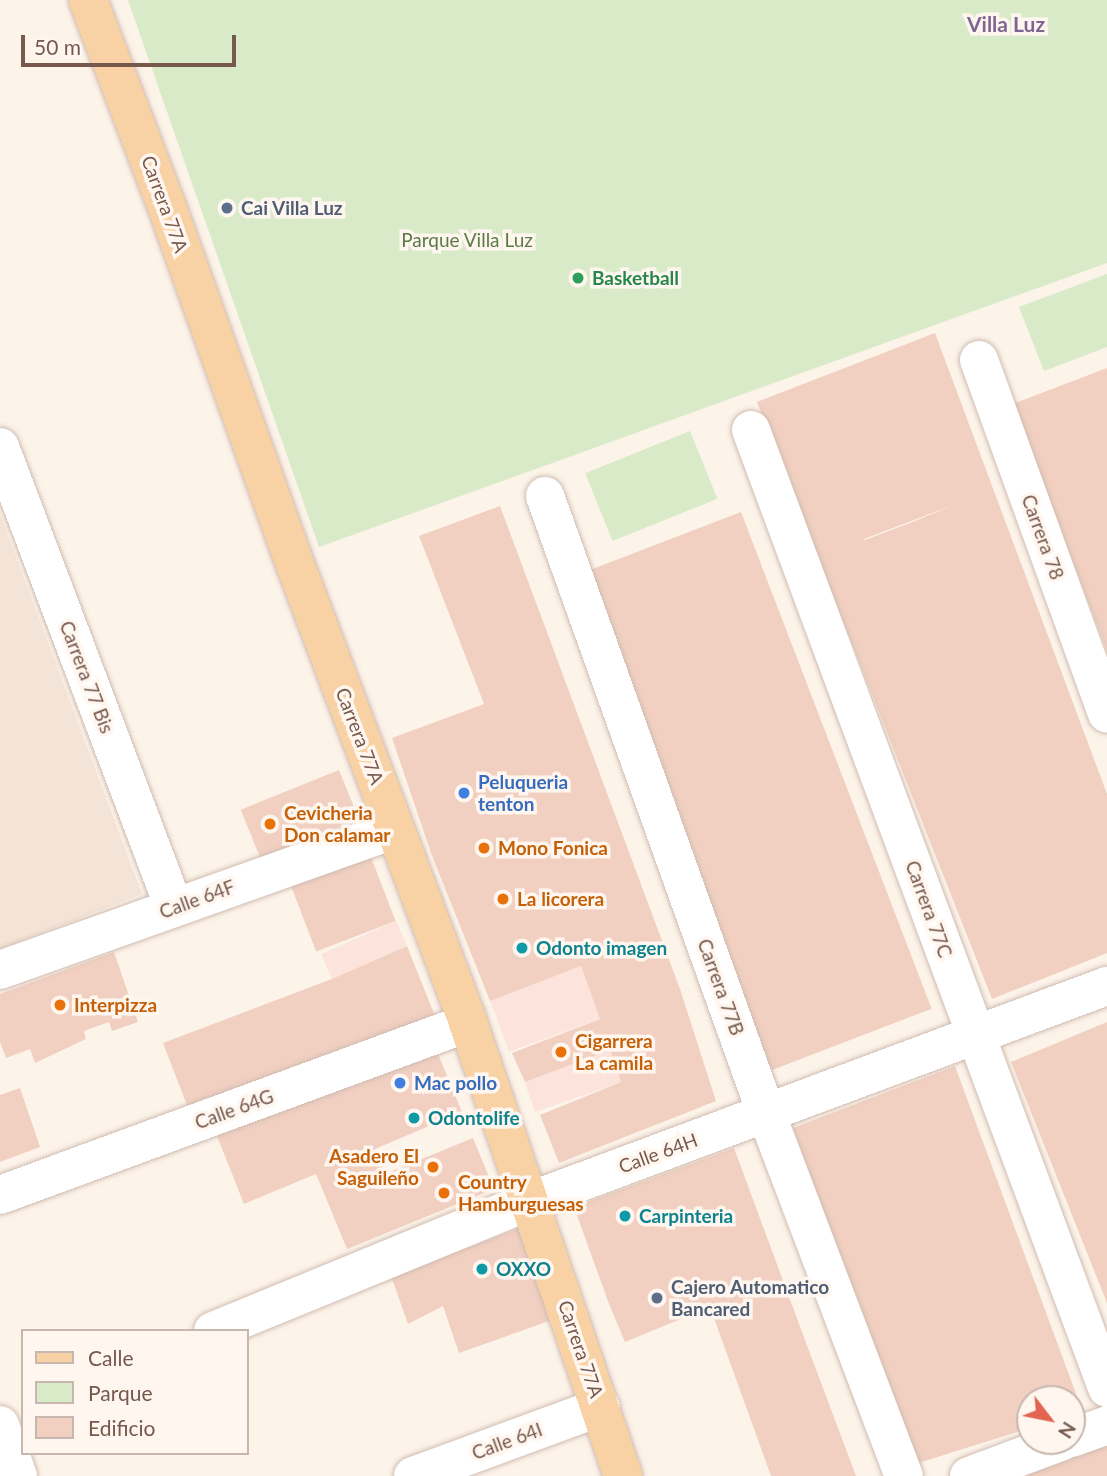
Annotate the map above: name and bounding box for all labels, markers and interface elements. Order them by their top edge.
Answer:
district label: Villa Luz [967,11,1045,37]
scale bar [24,21,240,65]
text: 50 m [34,34,81,59]
street label: Carrera 77A [137,152,193,256]
place label: Cai Villa Luz [241,197,343,219]
marker: Cai Villa Luz [219,200,235,216]
park label: Parque Villa Luz [401,229,533,251]
place label: Basketball [592,267,679,289]
marker: Basketball [570,270,586,286]
street label: Carrera 78 [1017,491,1069,583]
street label: Carrera 77 Bis [55,618,119,736]
street label: Carrera 77A [331,684,389,788]
place label: Peluqueria tenton [478,771,568,815]
marker: Peluqueria tenton [456,785,472,801]
place label: Cevicheria Don calamar [284,802,390,846]
marker: Cevicheria Don calamar [262,816,278,832]
place label: Mono Fonica [498,837,608,859]
marker: Mono Fonica [476,840,492,856]
street label: Carrera 77C [901,857,957,961]
street label: Calle 64F [156,875,238,923]
place label: La licorera [517,888,604,910]
marker: La licorera [495,891,511,907]
street label: Carrera 77B [693,936,749,1038]
place label: Odonto imagen [536,937,667,959]
marker: Odonto imagen [514,940,530,956]
place label: Interpizza [74,994,157,1016]
marker: Interpizza [52,997,68,1013]
place label: Cigarrera La camila [575,1030,653,1074]
marker: Cigarrera La camila [553,1044,569,1060]
place label: Mac pollo [414,1072,497,1094]
marker: Mac pollo [392,1075,408,1091]
street label: Calle 64G [192,1084,276,1134]
place label: Odontolife [428,1107,520,1129]
marker: Odontolife [406,1110,422,1126]
street label: Calle 64H [615,1128,701,1178]
place label: Asadero El Saguileño [329,1145,419,1189]
marker: Asadero El Saguileño [425,1159,441,1175]
place label: Country Hamburguesas [458,1171,584,1215]
marker: Country Hamburguesas [436,1185,452,1201]
place label: Carpinteria [639,1205,733,1227]
marker: Carpinteria [617,1208,633,1224]
place label: OXXO [496,1258,551,1280]
marker: OXXO [474,1261,490,1277]
place label: Cajero Automatico Bancared [671,1276,830,1320]
marker: Cajero Automatico Bancared [649,1290,665,1306]
street label: Carrera 77A [554,1297,608,1401]
legend [21,1329,248,1455]
text: Calle [88,1345,133,1370]
text: Parque [88,1380,153,1405]
north arrow [1016,1385,1086,1455]
text: Edificio [88,1415,155,1440]
street label: Calle 64I [469,1418,545,1464]
text: N [1054,1418,1081,1443]

